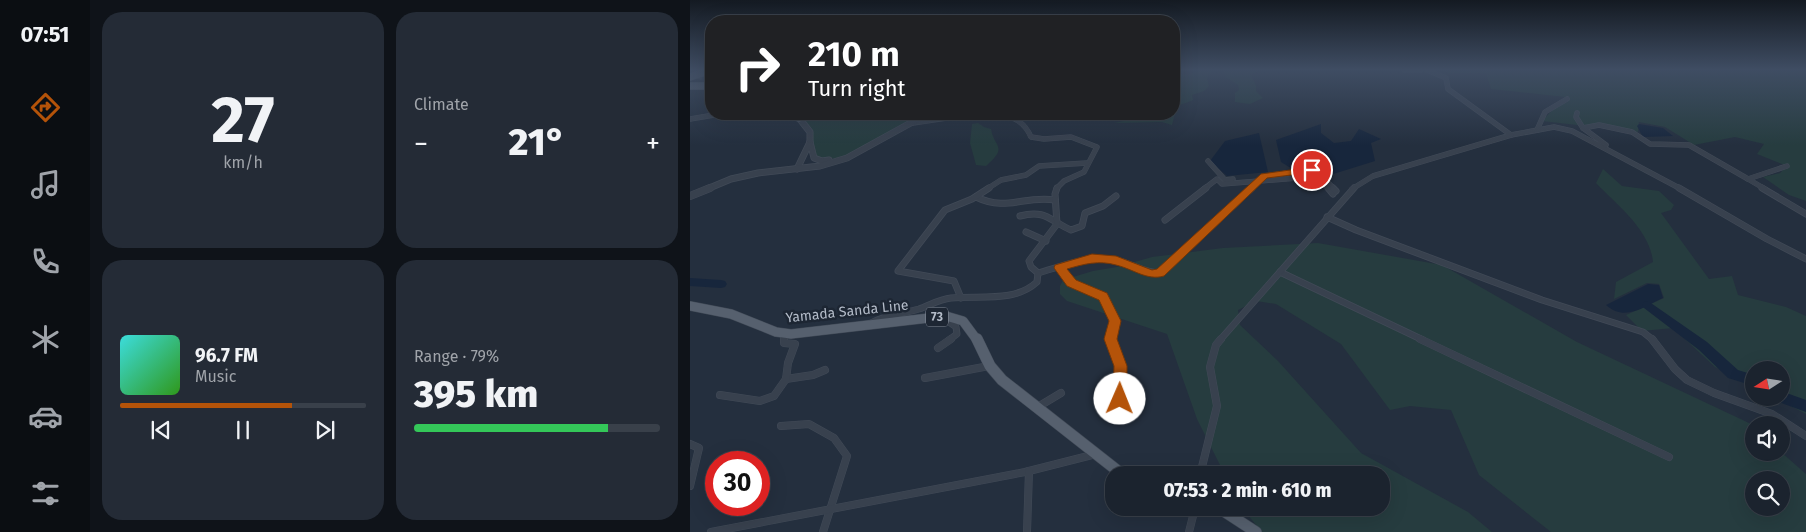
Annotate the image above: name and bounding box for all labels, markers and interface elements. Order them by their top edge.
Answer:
text: 07:51 [21,21,69,48]
text: 210 m [808,33,900,75]
icon: right [725,35,790,100]
text: Turn right [808,75,905,102]
text: 27 [211,81,275,159]
icon: directions [28,90,63,125]
text: Climate [414,95,469,114]
text: 21° [509,119,565,165]
text: − [414,127,428,160]
text: + [646,127,660,160]
pin [1291,149,1333,191]
text: km/h [223,153,263,172]
icon: arrive [1298,156,1326,184]
icon: music [28,167,63,202]
icon: phone [28,244,63,279]
street label: Yamada Sanda Line [785,297,909,326]
road number: 73 [926,308,948,326]
icon: climate [28,322,63,357]
text: 96.7 FM [195,344,258,367]
text: Range · 79% [414,347,499,366]
north arrow [1745,361,1790,406]
map controls [1745,361,1790,516]
text: Music [195,367,236,386]
text: 395 km [414,371,538,417]
position arrow [1093,372,1145,424]
icon: car [28,399,63,434]
icon: previous [147,416,175,444]
icon: pause [229,416,257,444]
icon: next [311,416,339,444]
button: sound [1745,416,1790,461]
speed limit sign: 30 [705,451,770,516]
button: search [1745,471,1790,516]
icon: filters [28,476,63,511]
text: 07:53 · 2 min · 610 m [1163,479,1332,502]

